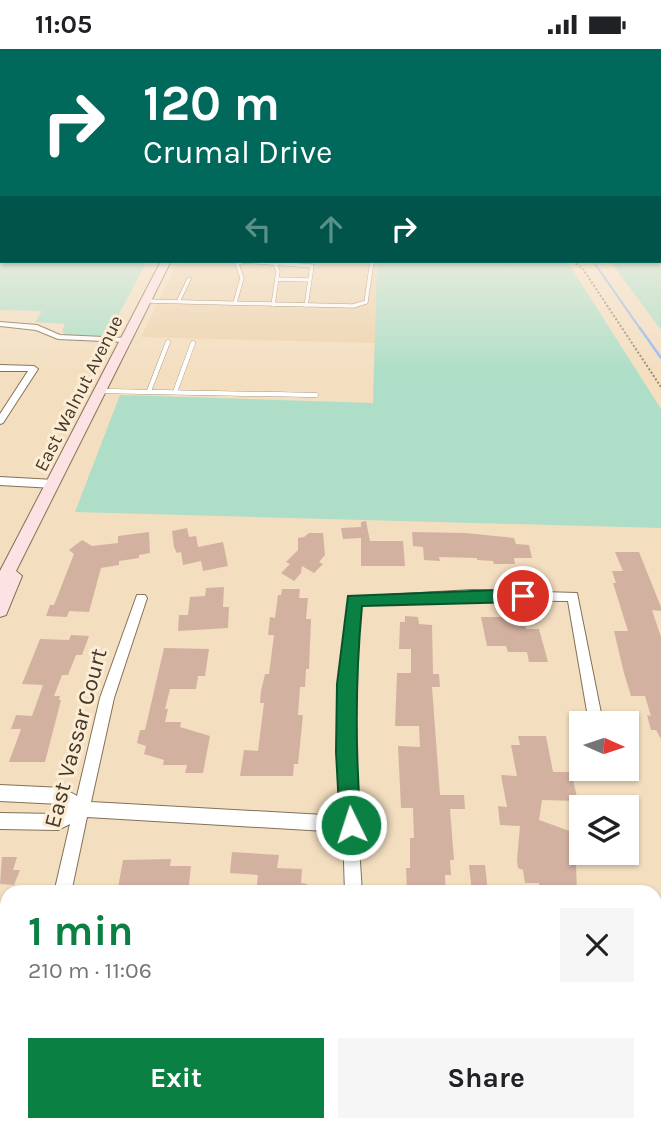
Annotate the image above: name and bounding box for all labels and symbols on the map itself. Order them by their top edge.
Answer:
street label: East Walnut Avenue [30,312,128,475]
pin [493,566,553,626]
street label: East Vassar Court [39,645,113,831]
north arrow [569,711,639,781]
position arrow [314,788,388,862]

